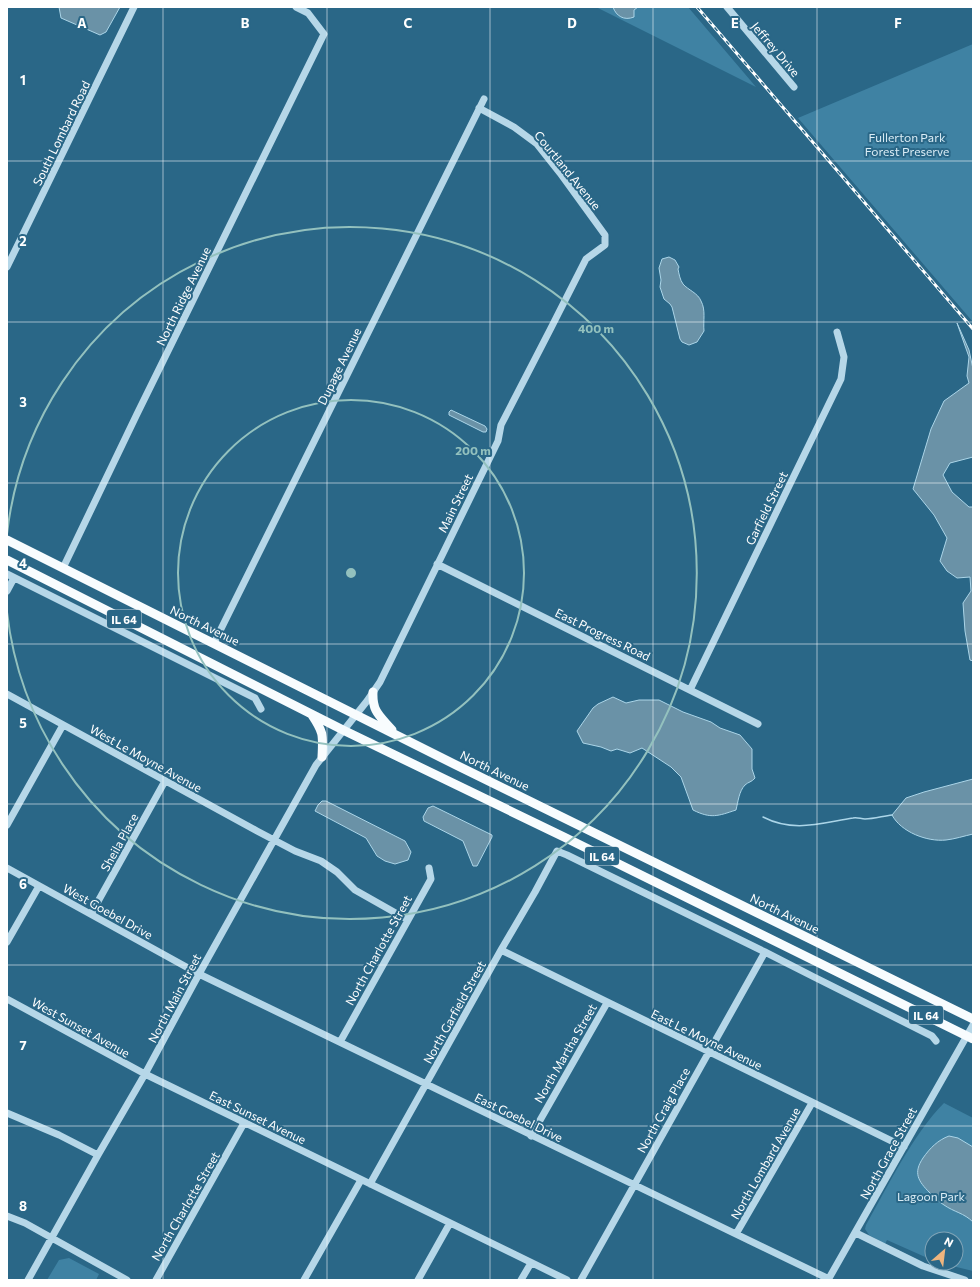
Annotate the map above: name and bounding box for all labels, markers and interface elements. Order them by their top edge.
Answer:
text: A [77,15,87,31]
text: B [241,15,250,31]
text: C [404,15,413,31]
text: D [567,15,577,31]
text: E [731,15,739,31]
text: F [894,15,902,31]
street label: Jeffrey Drive [748,19,803,80]
text: 1 [20,72,26,88]
street label: South Lombard Road [30,78,92,188]
street label: Courtland Avenue [532,128,604,212]
park label: Fullerton Park Forest Preserve [865,130,949,158]
text: 2 [19,233,27,249]
street label: North Ridge Avenue [153,244,213,348]
text: 400 m [578,321,614,335]
street label: Dupage Avenue [314,325,364,407]
text: 3 [19,394,27,410]
text: 200 m [455,443,491,457]
street label: Garfield Street [742,469,790,547]
street label: Main Street [435,471,475,535]
text: 4 [19,555,27,571]
centre of rings [344,566,358,580]
street label: North Avenue [168,602,242,648]
street label: East Progress Road [553,605,653,663]
road number: IL 64 [107,610,141,628]
text: 5 [19,715,27,731]
street label: West Le Moyne Avenue [87,721,205,795]
street label: North Avenue [458,747,532,793]
street label: Sheila Place [97,811,141,873]
road number: IL 64 [585,847,619,865]
text: 6 [19,876,27,892]
street label: West Goebel Drive [61,881,155,941]
street label: North Avenue [748,890,822,936]
street label: North Charlotte Street [342,892,414,1007]
street label: North Main Street [145,951,203,1045]
street label: North Garfield Street [420,958,488,1066]
street label: West Sunset Avenue [30,994,132,1060]
street label: North Martha Street [531,1001,599,1105]
street label: East Le Moyne Avenue [649,1006,765,1072]
road number: IL 64 [909,1006,943,1024]
text: 7 [19,1037,27,1053]
street label: North Craig Place [634,1065,692,1155]
street label: East Sunset Avenue [207,1088,309,1146]
street label: East Goebel Drive [473,1090,565,1144]
street label: North Grace Street [857,1104,919,1202]
street label: North Lombard Avenue [727,1105,803,1221]
street label: North Charlotte Street [148,1149,222,1263]
park label: Lagoon Park [897,1189,966,1203]
text: 8 [19,1198,27,1214]
north arrow [924,1231,964,1271]
text: N [942,1234,956,1249]

